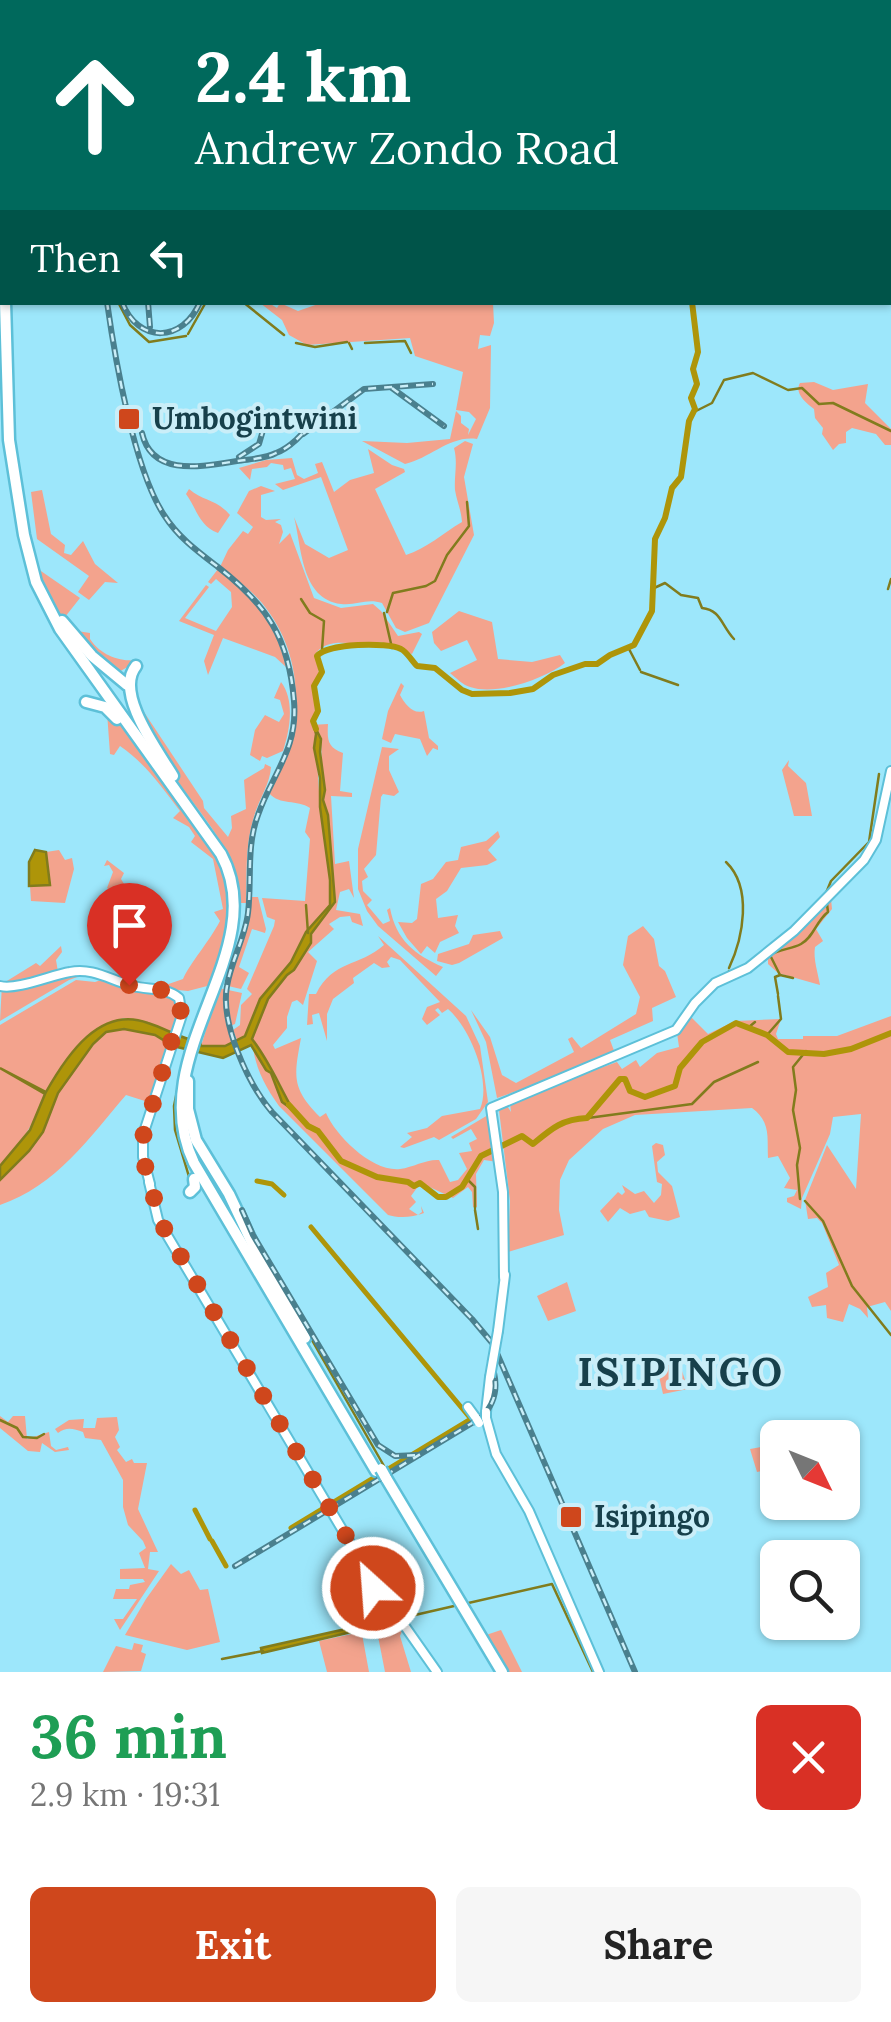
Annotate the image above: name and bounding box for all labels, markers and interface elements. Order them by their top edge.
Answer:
text: 2.4 km [195,32,411,121]
icon: ahead [30,40,160,170]
text: Andrew Zondo Road [195,119,619,176]
icon: left [141,230,196,285]
text: Then [30,234,121,282]
place label: Umbogintwini [152,399,357,438]
marker: Umbogintwini [116,406,142,432]
pin [87,883,172,986]
icon: arrive [102,898,157,953]
district label: ISIPINGO [577,1346,785,1397]
north arrow [760,1420,860,1520]
map controls [760,1420,860,1640]
place label: Isipingo [594,1497,710,1536]
marker: Isipingo [558,1504,584,1530]
position arrow [321,1536,425,1640]
button: search [760,1540,860,1640]
text: 36 min [30,1698,227,1774]
button: close [756,1705,861,1810]
text: 2.9 km · 19:31 [30,1774,220,1815]
button: Exit [30,1887,436,2002]
button: Share [456,1887,861,2002]

